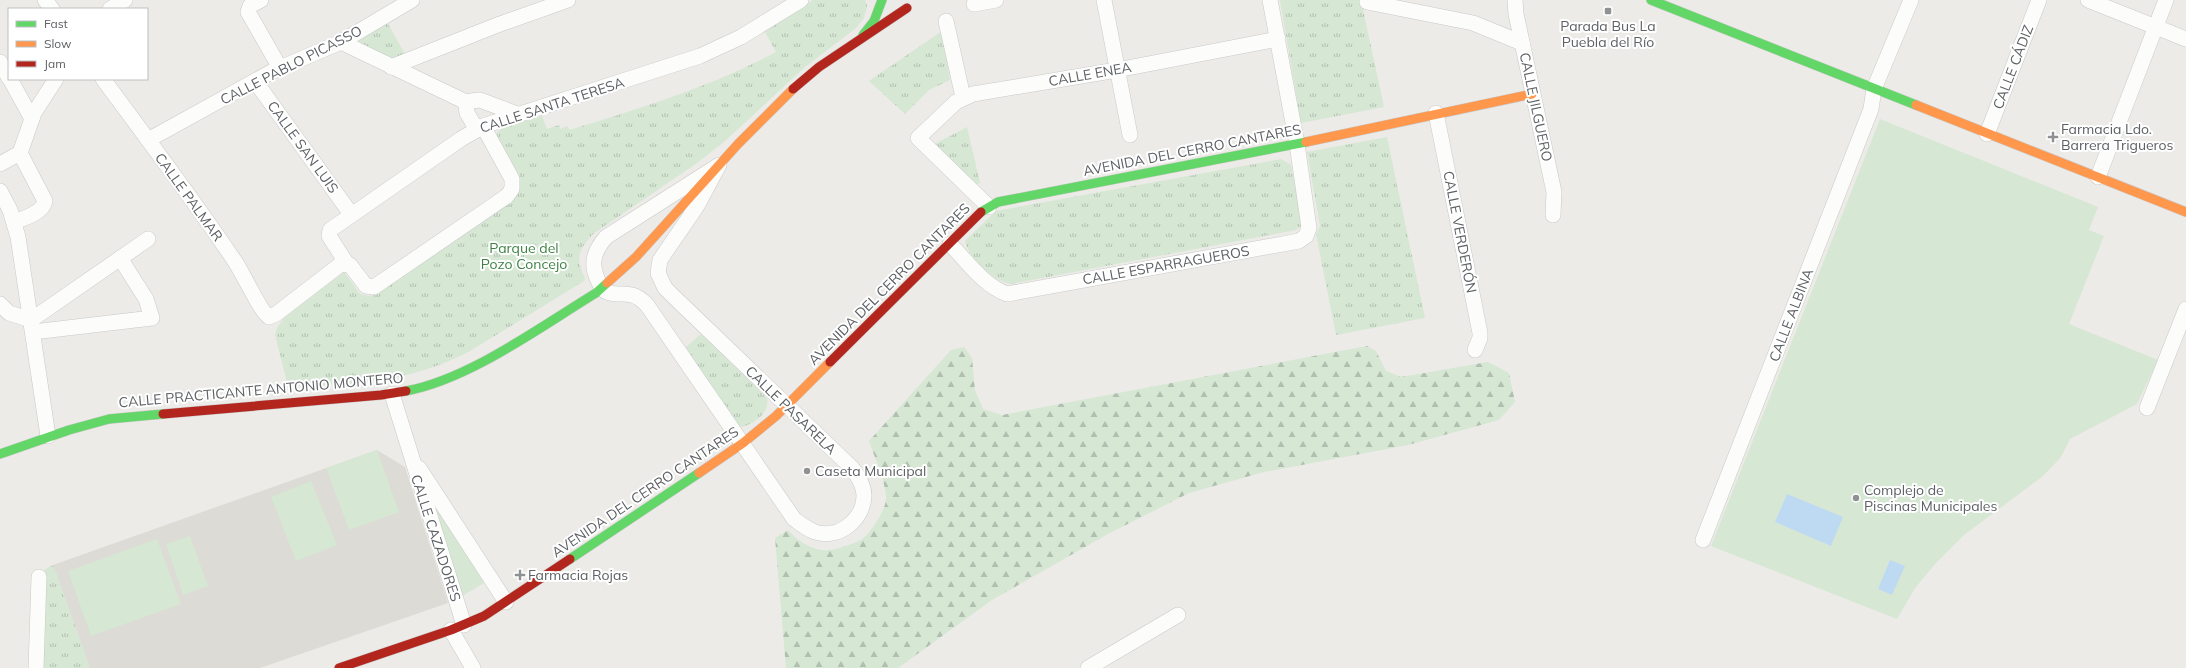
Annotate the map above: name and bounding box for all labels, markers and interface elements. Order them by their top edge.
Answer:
marker: Parada Bus La Puebla del Río [1603,6,1613,16]
legend [8,8,148,80]
text: Fast [44,16,68,31]
place label: Parada Bus La Puebla del Río [1560,17,1656,51]
street label: CALLE PABLO PICASSO [217,21,365,109]
street label: CALLE CÁDIZ [1989,22,2037,112]
text: Slow [44,36,72,51]
street label: CALLE JILGUERO [1516,51,1556,163]
text: Jam [44,56,66,71]
street label: CALLE ENEA [1047,58,1134,90]
street label: CALLE SANTA TERESA [477,73,627,137]
street label: CALLE SAN LUIS [263,97,343,197]
street label: AVENIDA DEL CERRO CANTARES [1081,120,1303,180]
place label: Farmacia Ldo. Barrera Trigueros [2061,120,2174,154]
marker: Farmacia Ldo. Barrera Trigueros [2048,132,2058,142]
street label: CALLE PALMAR [151,149,227,245]
street label: CALLE VERDERÓN [1439,169,1481,295]
street label: AVENIDA DEL CERRO CANTARES [804,199,974,369]
park label: Parque del Pozo Concejo [481,239,567,273]
street label: CALLE ESPARRAGUEROS [1081,241,1251,289]
street label: CALLE ALBINA [1765,265,1817,364]
street label: CALLE PASARELA [742,362,841,459]
street label: CALLE PRACTICANTE ANTONIO MONTERO [118,369,404,411]
street label: AVENIDA DEL CERRO CANTARES [548,422,742,561]
place label: Caseta Municipal [815,462,926,480]
marker: Caseta Municipal [802,466,812,476]
street label: CALLE CAZADORES [407,472,465,604]
place label: Complejo de Piscinas Municipales [1864,481,1997,515]
marker: Complejo de Piscinas Municipales [1851,493,1861,503]
place label: Farmacia Rojas [528,566,628,584]
marker: Farmacia Rojas [515,570,525,580]

